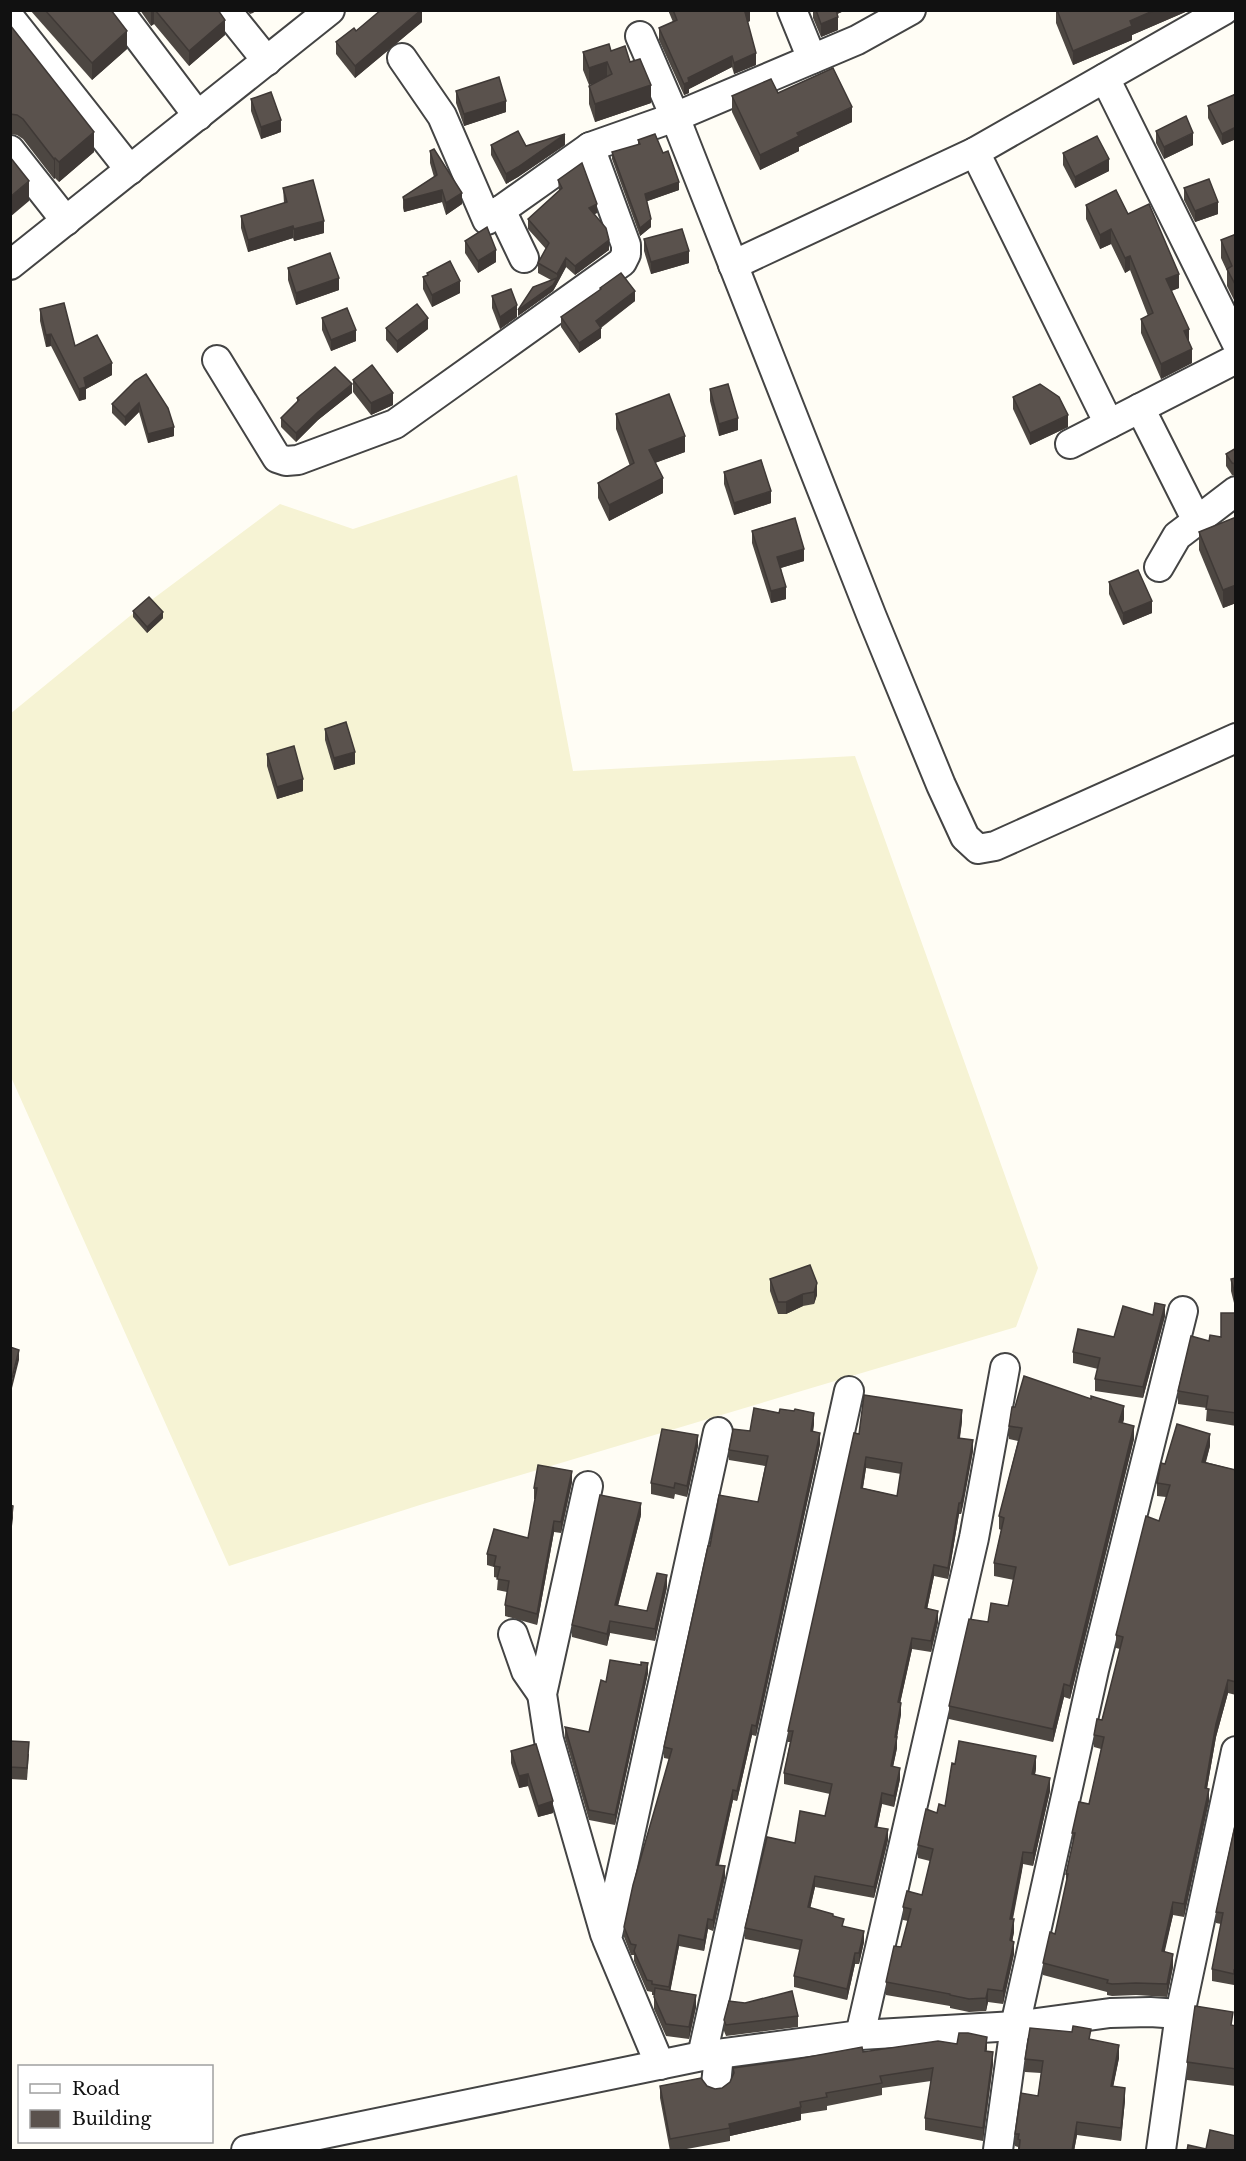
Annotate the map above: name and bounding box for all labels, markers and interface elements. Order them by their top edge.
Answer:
legend [18,2065,213,2143]
text: Road [72,2078,120,2100]
text: Building [72,2108,151,2130]

